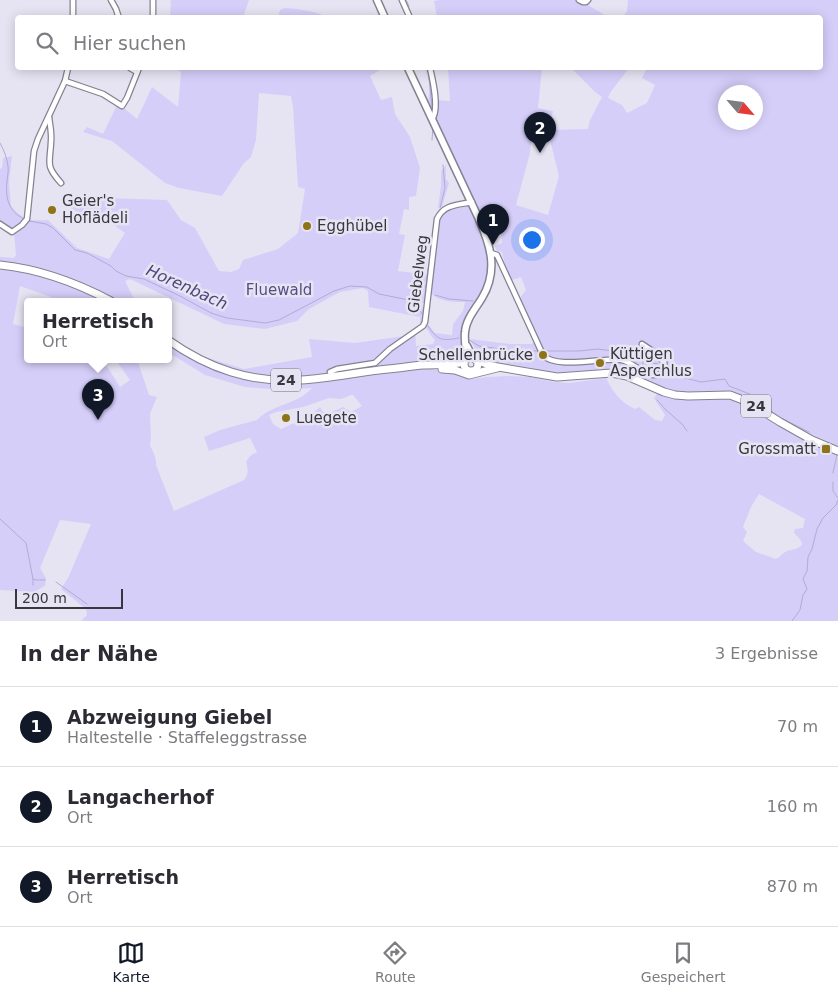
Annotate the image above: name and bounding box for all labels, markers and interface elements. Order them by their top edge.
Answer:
search box [15,15,823,70]
icon: search [33,29,61,57]
text: Hier suchen [73,32,186,54]
north arrow [718,85,763,130]
pin: 2 [524,112,556,153]
place label: Geier's Hoflädeli [62,192,128,227]
marker: Geier's Hoflädeli [46,204,58,216]
pin: 1 [477,204,509,245]
place label: Egghübel [317,217,387,235]
marker: Egghübel [301,220,313,232]
your location [519,227,545,253]
street label: Giebelweg [404,234,432,314]
water label: Horenbach [143,261,231,313]
park label: Fluewald [246,281,312,299]
popup [24,298,172,363]
text: Herretisch [42,310,154,332]
text: Ort [42,332,67,351]
place label: Küttigen Asperchlus [610,345,692,380]
place label: Schellenbrücke [419,346,533,364]
marker: Schellenbrücke [537,349,549,361]
marker: Küttigen Asperchlus [594,357,606,369]
road number: 24 [271,368,301,392]
pin: 3 [82,379,114,420]
road number: 24 [741,394,771,418]
place label: Luegete [296,409,357,427]
marker: Luegete [280,412,292,424]
place label: Grossmatt [738,440,816,458]
marker: Grossmatt [820,443,832,455]
scale bar [15,586,122,609]
text: 200 m [22,590,67,606]
text: In der Nähe [20,642,158,666]
text: 3 Ergebnisse [715,644,818,663]
text: Abzweigung Giebel [67,706,272,728]
text: 1 [30,717,42,736]
text: 70 m [777,717,818,736]
text: Haltestelle · Staffeleggstrasse [67,728,307,747]
text: Langacherhof [67,786,214,808]
text: 2 [30,797,42,816]
text: 160 m [767,797,818,816]
text: Ort [67,808,92,827]
text: Herretisch [67,866,179,888]
text: 3 [30,877,42,896]
text: 870 m [767,877,818,896]
text: Ort [67,888,92,907]
tab: Karte [113,939,150,985]
tab: Route [375,939,416,985]
tab: Gespeichert [641,939,725,985]

